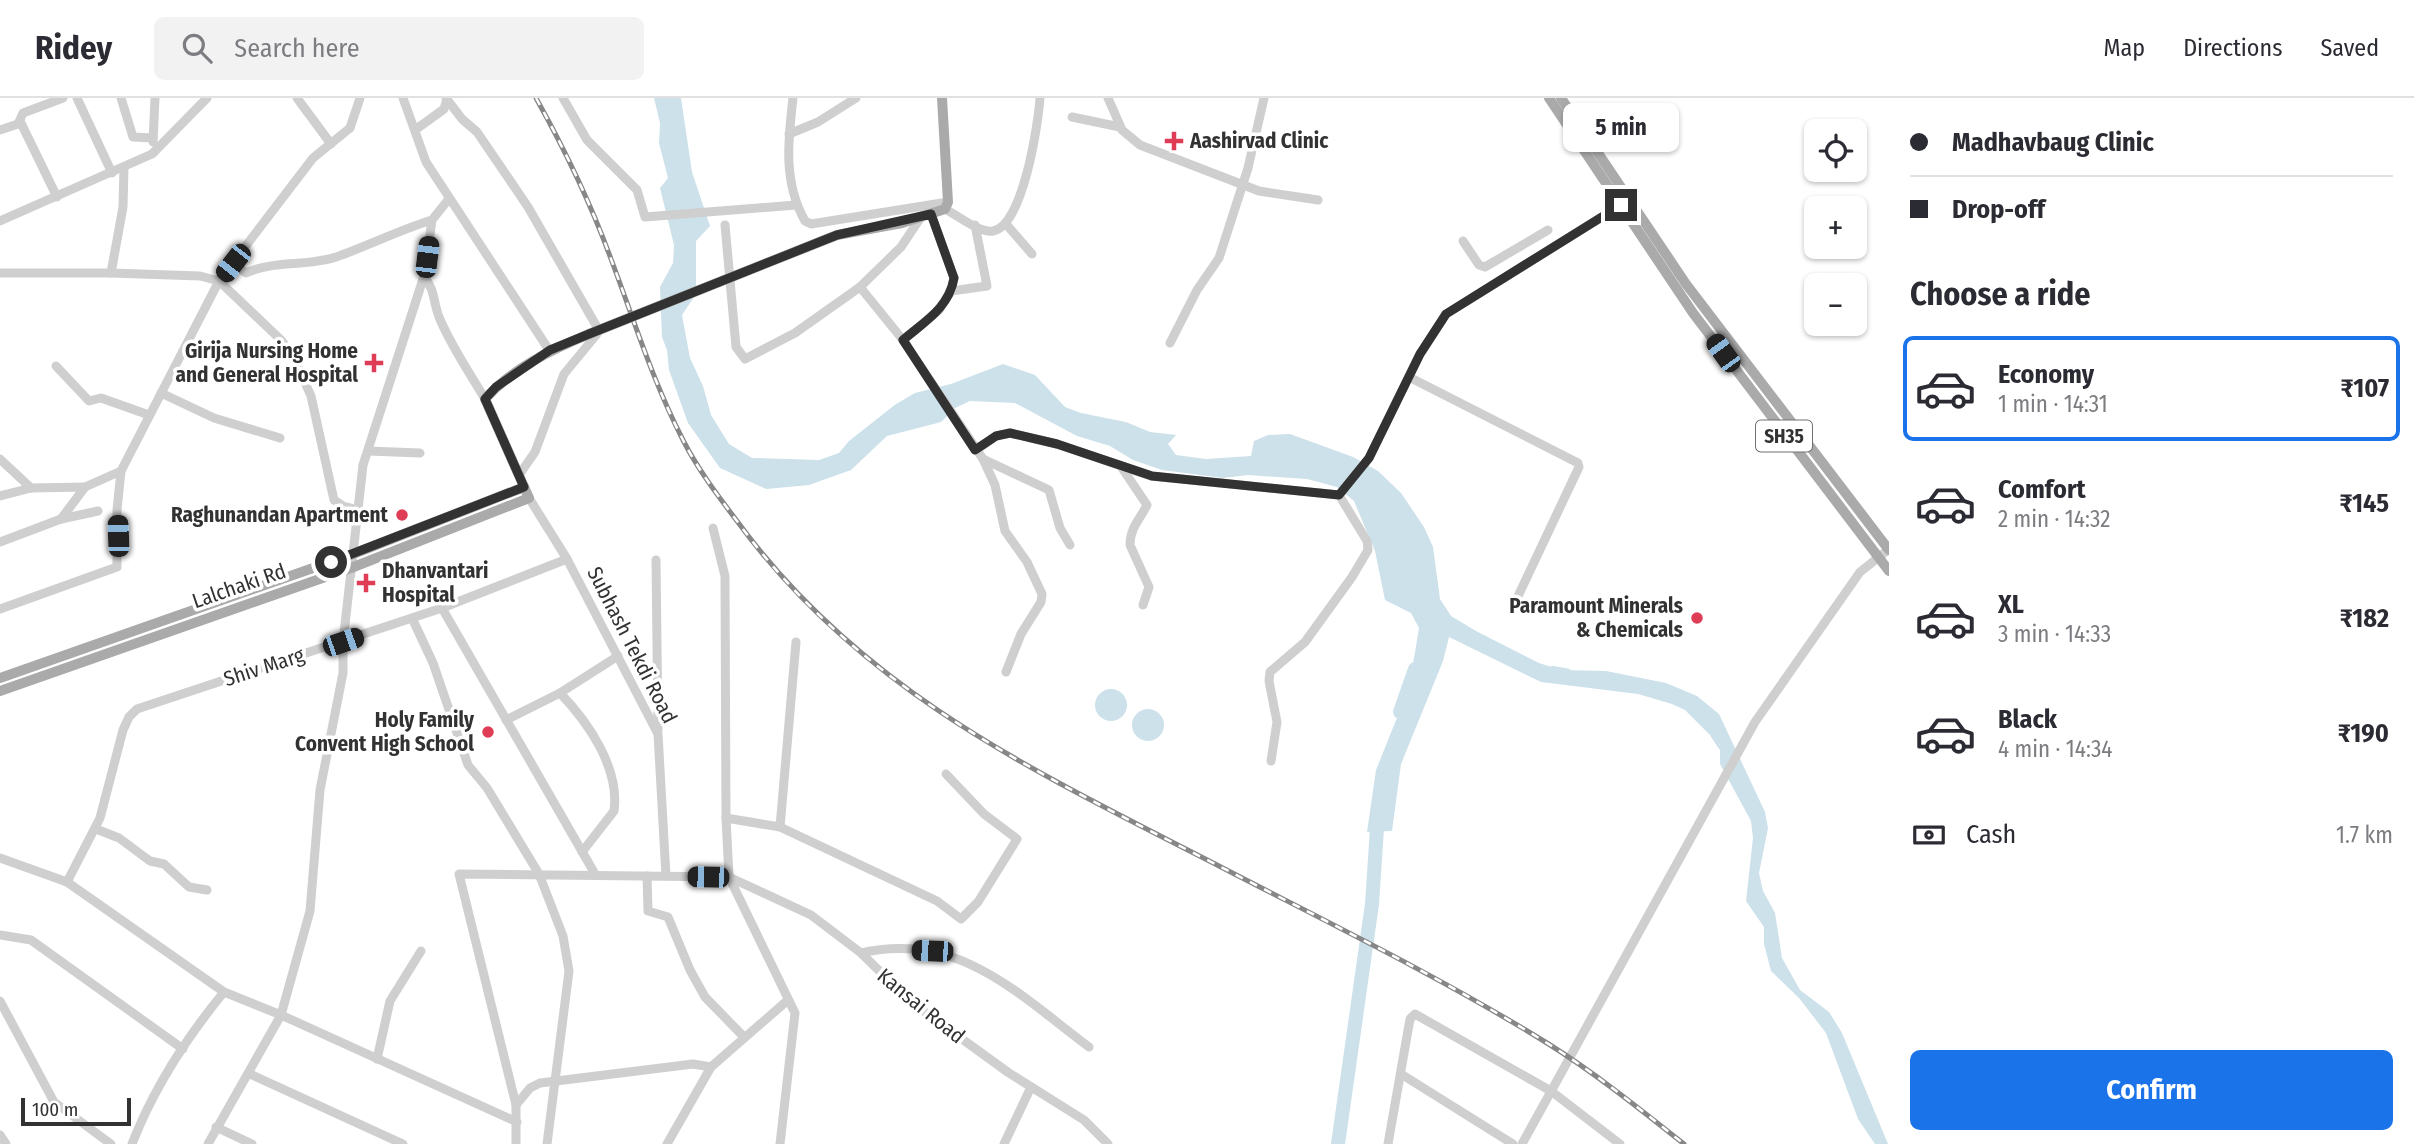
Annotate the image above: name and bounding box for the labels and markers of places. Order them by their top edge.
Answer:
place label: Aashirvad Clinic [1189,128,1329,154]
marker: Aashirvad Clinic [1164,131,1184,151]
place label: Girija Nursing Home and General Hospital [176,338,358,388]
marker: Girija Nursing Home and General Hospital [364,353,384,373]
place label: Raghunandan Apartment [171,502,389,528]
marker: Raghunandan Apartment [394,507,410,523]
place label: Dhanvantari Hospital [382,558,488,608]
marker: Dhanvantari Hospital [356,573,376,593]
place label: Paramount Minerals & Chemicals [1509,593,1683,643]
marker: Paramount Minerals & Chemicals [1689,610,1705,626]
place label: Holy Family Convent High School [295,707,475,757]
marker: Holy Family Convent High School [480,724,496,740]

